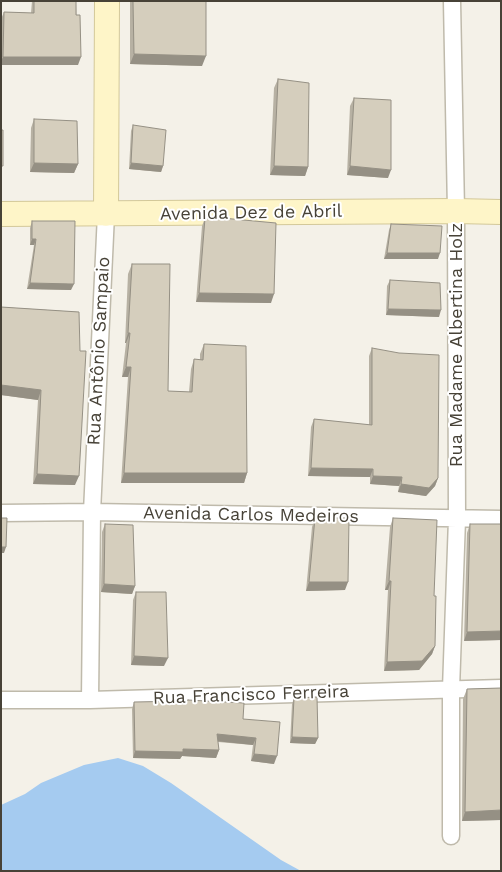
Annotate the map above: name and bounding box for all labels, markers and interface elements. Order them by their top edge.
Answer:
street label: Avenida Dez de Abril [160,201,342,225]
street label: Rua Madame Albertina Holz [446,223,468,467]
street label: Rua Antônio Sampaio [83,256,115,446]
street label: Avenida Carlos Medeiros [143,502,359,528]
street label: Rua Francisco Ferreira [152,681,350,709]

